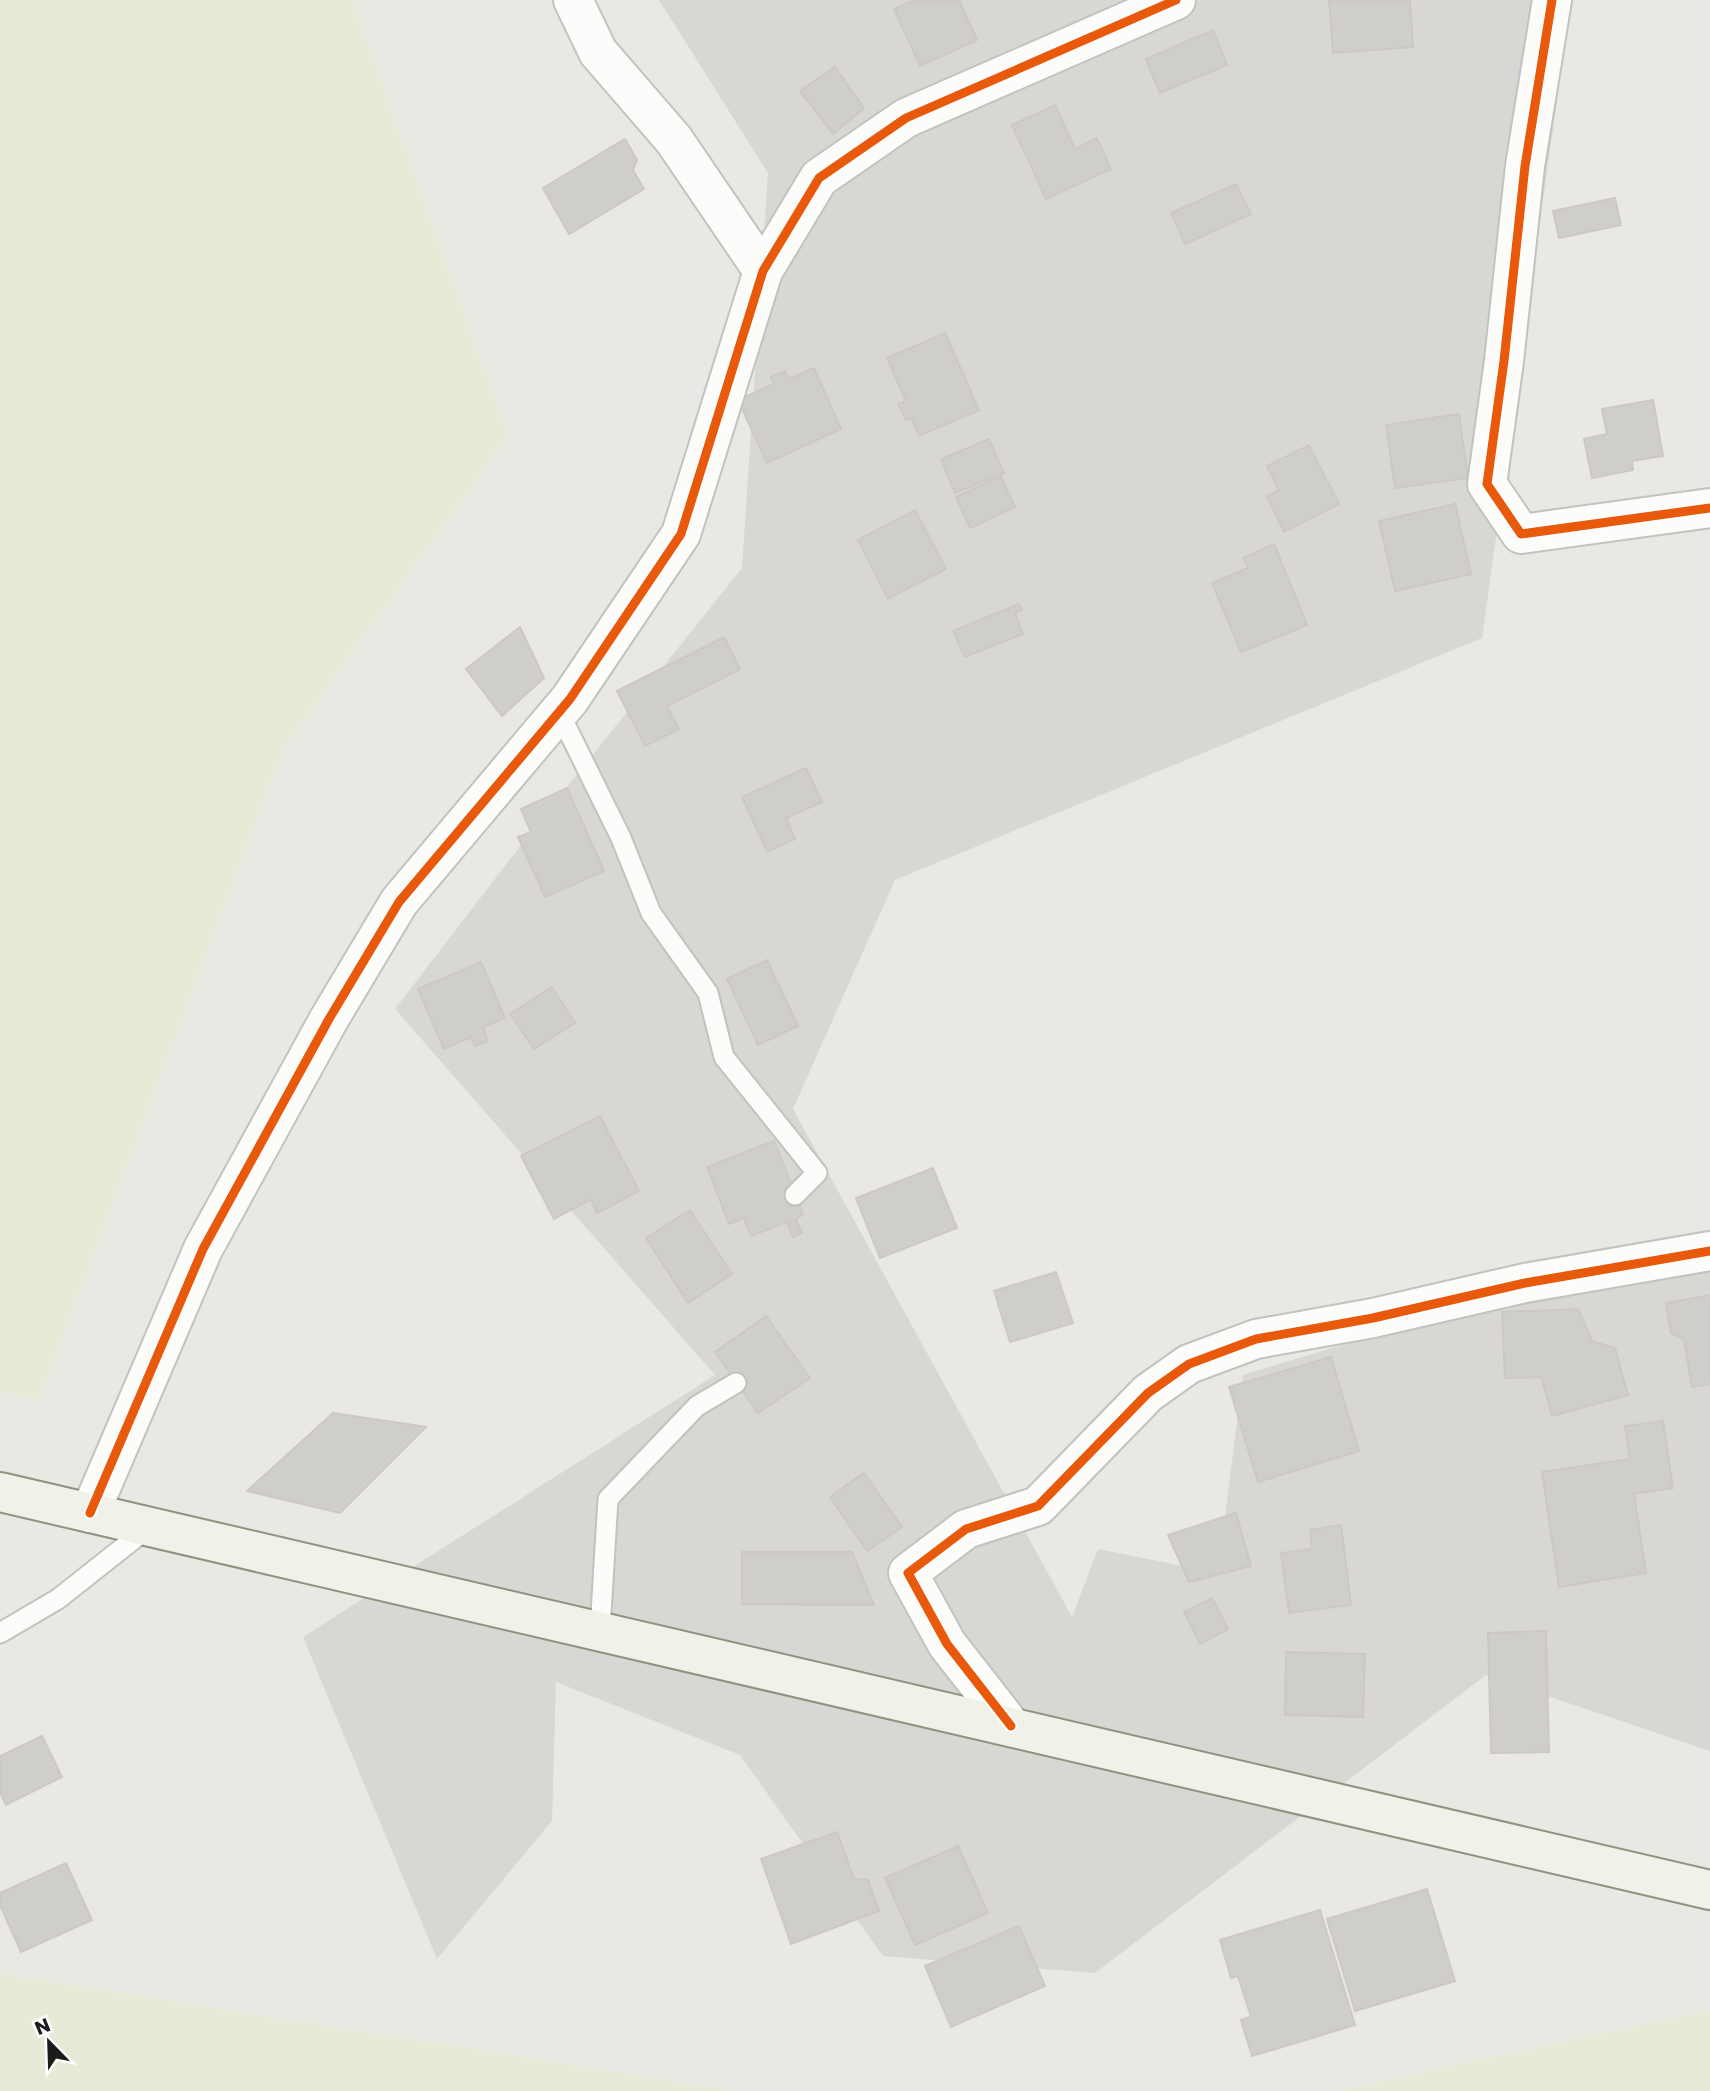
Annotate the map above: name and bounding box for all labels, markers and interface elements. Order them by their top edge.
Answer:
north arrow [14,2007,84,2077]
text: N [31,2012,54,2042]

